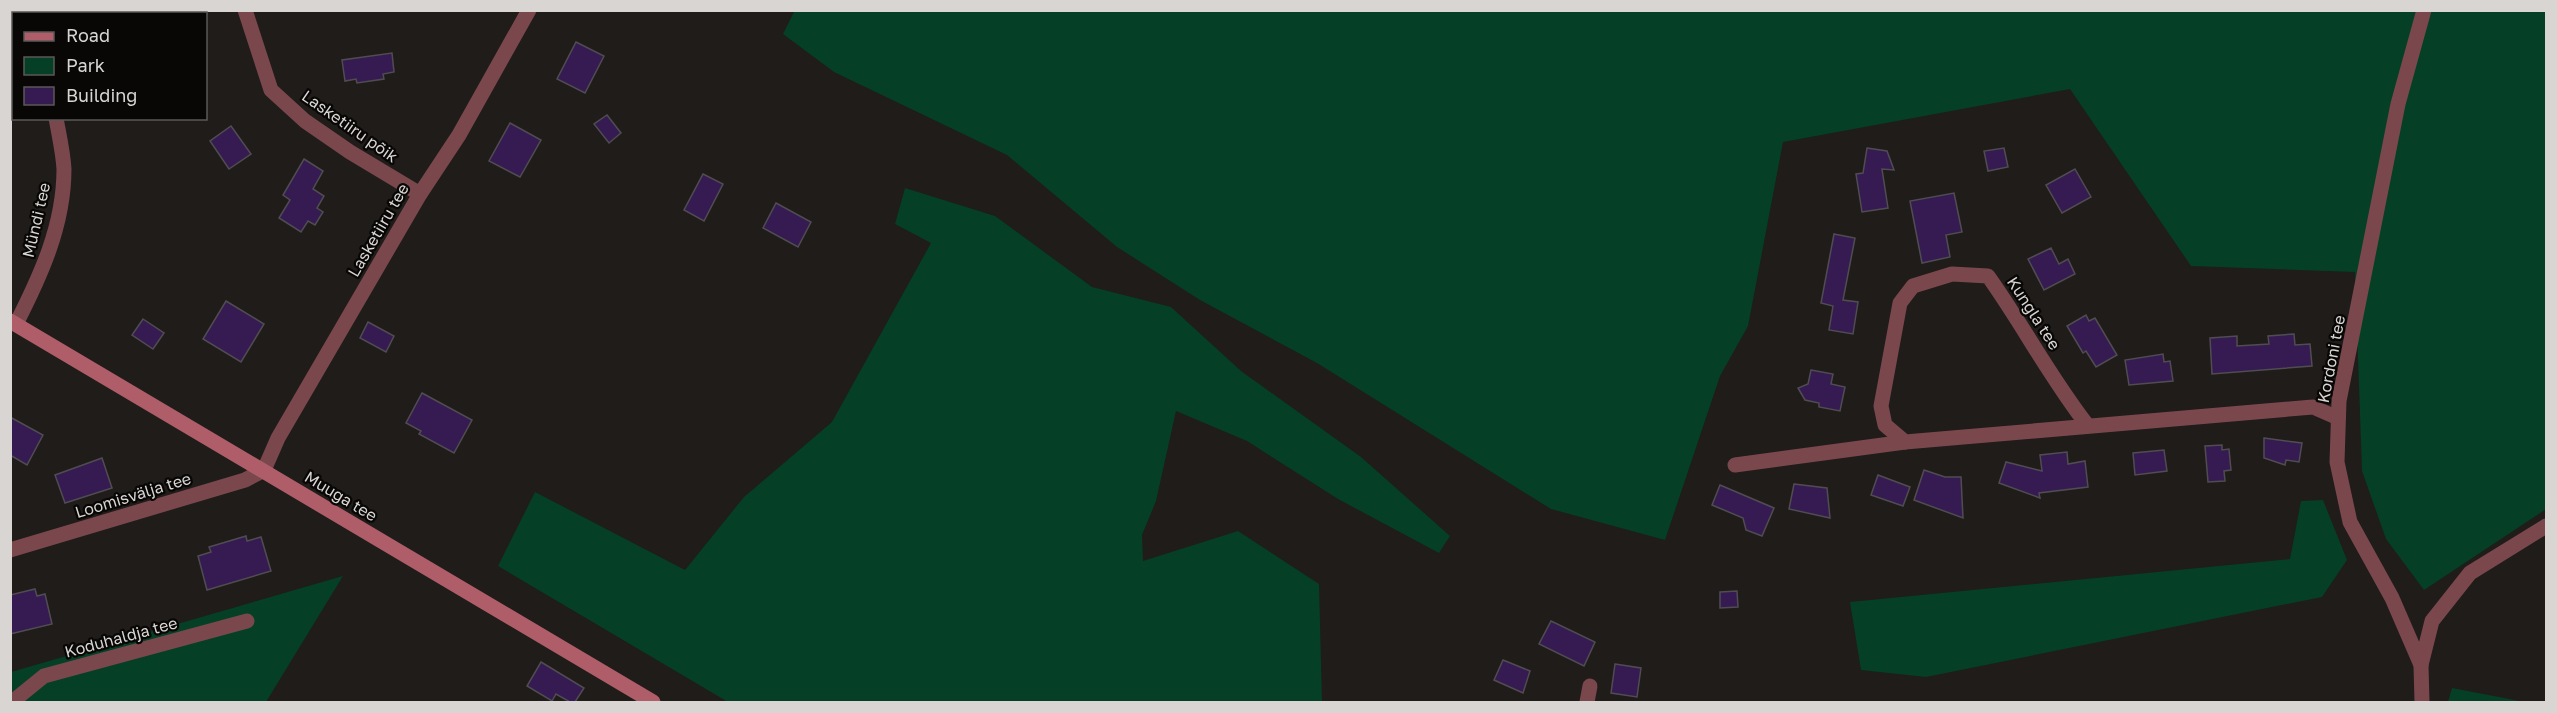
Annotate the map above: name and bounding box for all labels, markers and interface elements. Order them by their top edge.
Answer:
legend [12,12,207,120]
text: Road [66,24,110,46]
text: Park [66,54,105,76]
text: Building [66,84,137,106]
street label: Lasketiiru põik [298,86,402,166]
street label: Lasketiiru tee [343,180,413,280]
street label: Mündi tee [18,181,54,259]
street label: Kungla tee [2003,273,2065,353]
street label: Kordoni tee [2313,313,2349,405]
street label: Muuga tee [301,467,381,525]
street label: Loomisvälja tee [73,468,193,522]
street label: Koduhaldja tee [62,612,180,662]

